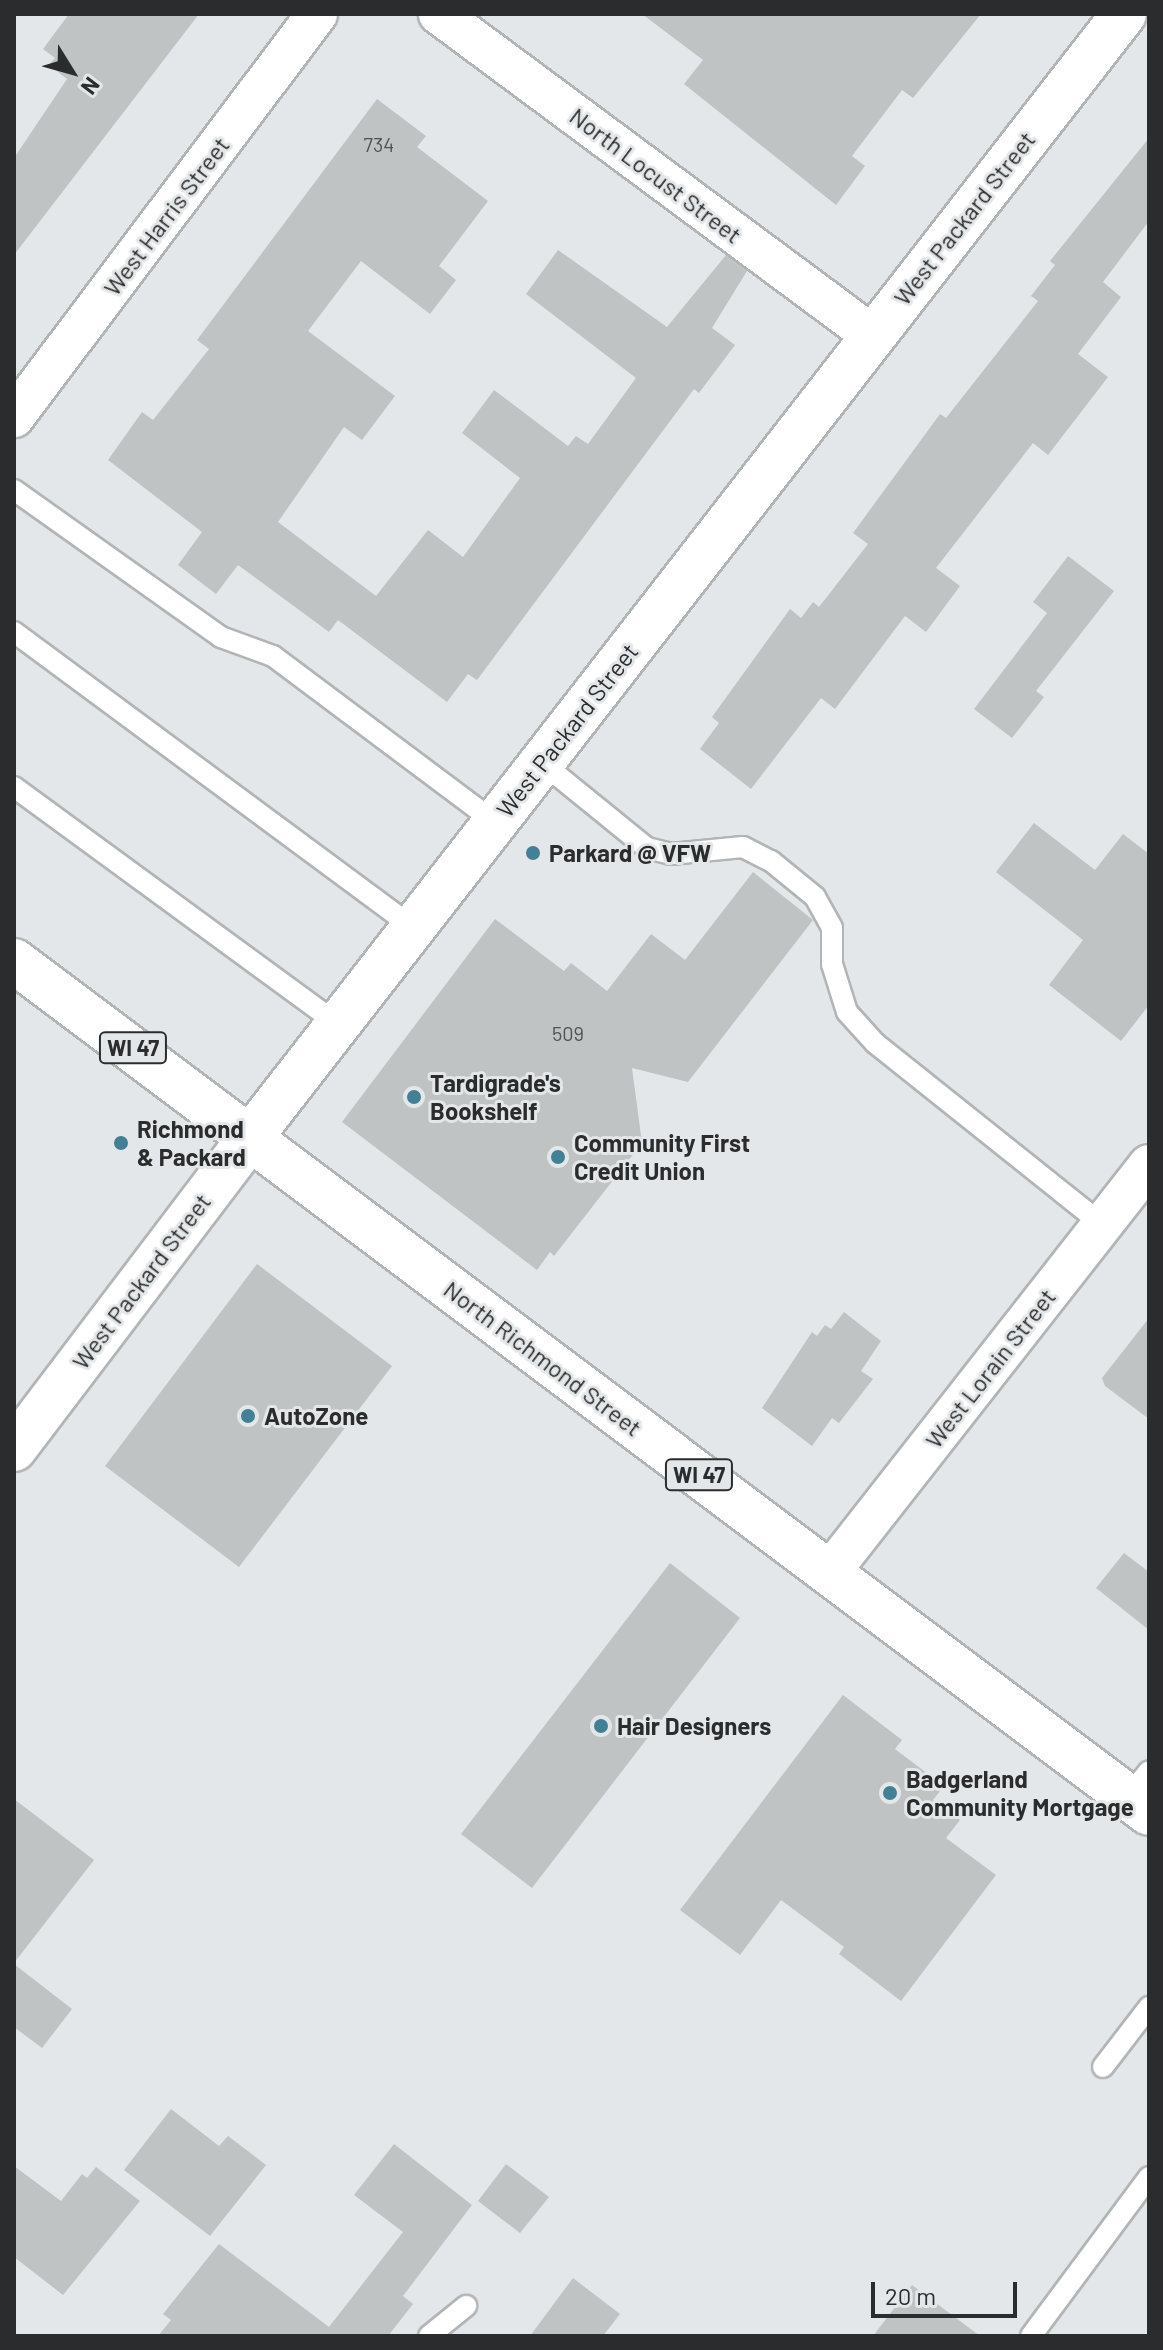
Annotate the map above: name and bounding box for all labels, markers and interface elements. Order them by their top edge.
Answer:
north arrow [32,32,112,112]
text: N [76,73,106,100]
street label: North Locust Street [564,101,748,249]
street label: West Packard Street [887,125,1041,311]
street label: West Harris Street [97,131,235,301]
house number: 734 [364,132,394,156]
street label: West Packard Street [490,637,644,823]
place label: Parkard @ VFW [549,839,711,867]
marker: Parkard @ VFW [524,844,542,862]
house number: 509 [552,1021,584,1045]
road number: WI 47 [97,1030,169,1066]
place label: Tardigrade's Bookshelf [430,1069,561,1125]
marker: Tardigrade's Bookshelf [405,1088,423,1106]
place label: Richmond & Packard [137,1115,246,1171]
place label: Community First Credit Union [574,1129,750,1185]
marker: Richmond & Packard [112,1134,130,1152]
marker: Community First Credit Union [549,1148,567,1166]
street label: West Packard Street [66,1187,216,1375]
street label: North Richmond Street [438,1274,648,1442]
street label: West Lorain Street [919,1282,1061,1454]
place label: AutoZone [264,1402,368,1430]
marker: AutoZone [239,1407,257,1425]
road number: WI 47 [663,1457,735,1493]
place label: Hair Designers [617,1712,771,1740]
marker: Hair Designers [592,1717,610,1735]
place label: Badgerland Community Mortgage [906,1765,1134,1821]
marker: Badgerland Community Mortgage [881,1784,899,1802]
scale bar [875,2266,1021,2316]
text: 20 m [885,2281,936,2310]

